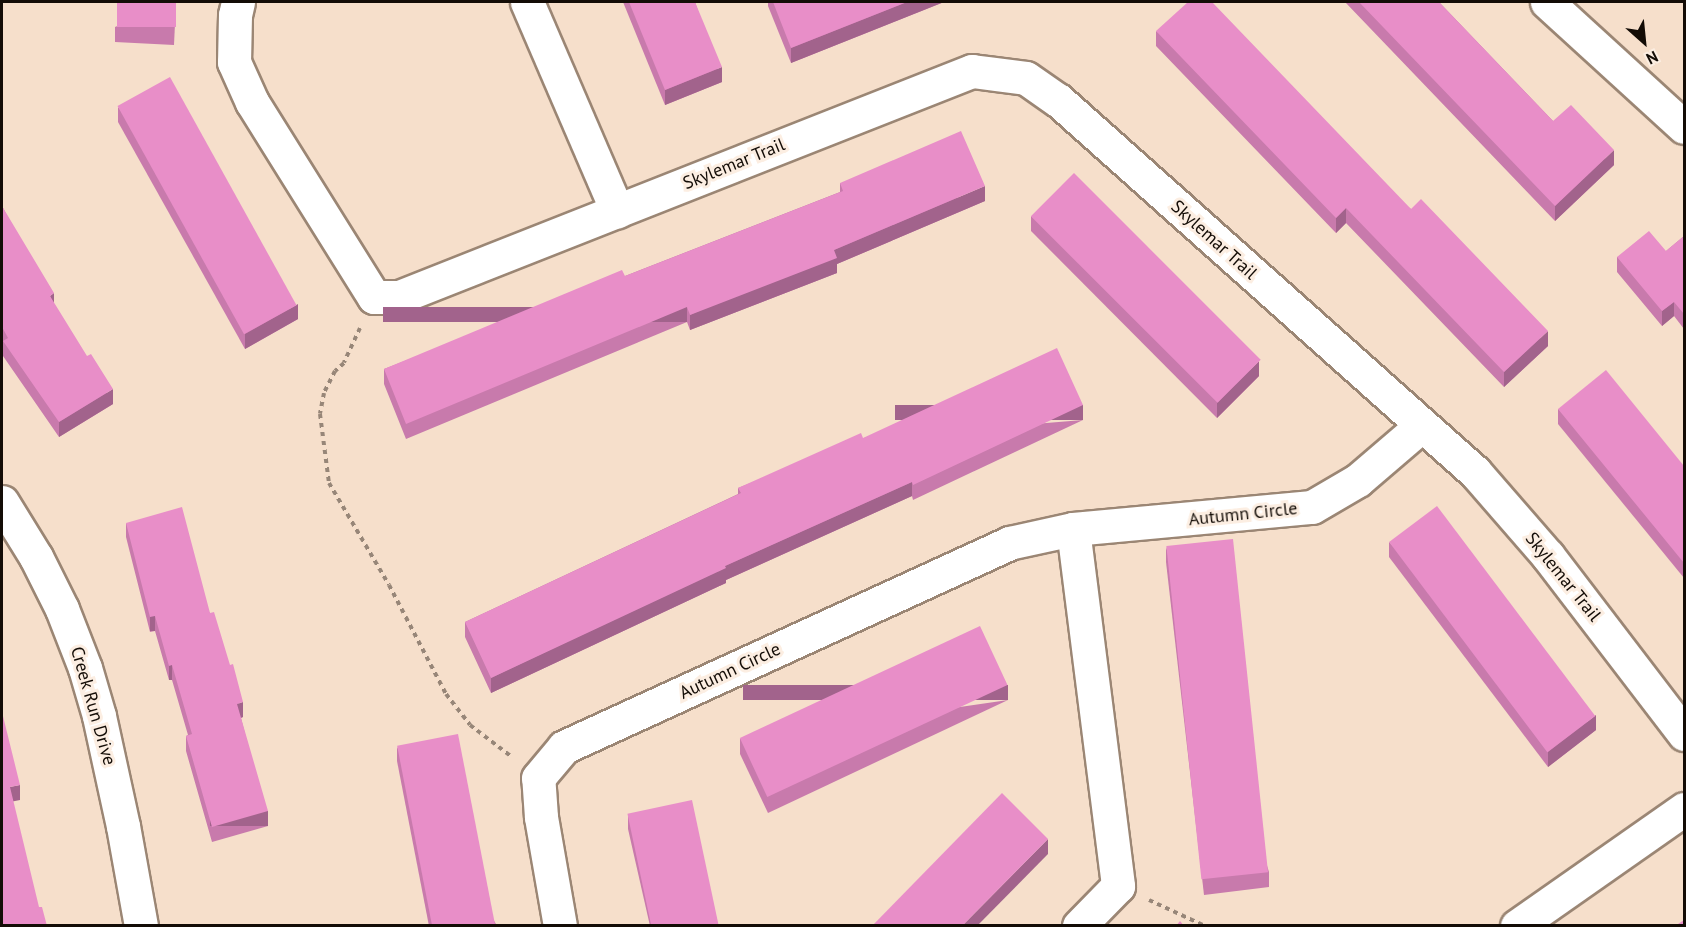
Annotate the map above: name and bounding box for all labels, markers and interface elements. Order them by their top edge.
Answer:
north arrow [1614,12,1674,72]
text: N [1643,47,1661,69]
street label: Skylemar Trail [680,134,788,194]
street label: Skylemar Trail [1166,196,1262,284]
street label: Autumn Circle [1188,498,1298,530]
street label: Skylemar Trail [1520,528,1606,626]
street label: Autumn Circle [676,638,784,704]
street label: Creek Run Drive [66,644,120,768]

